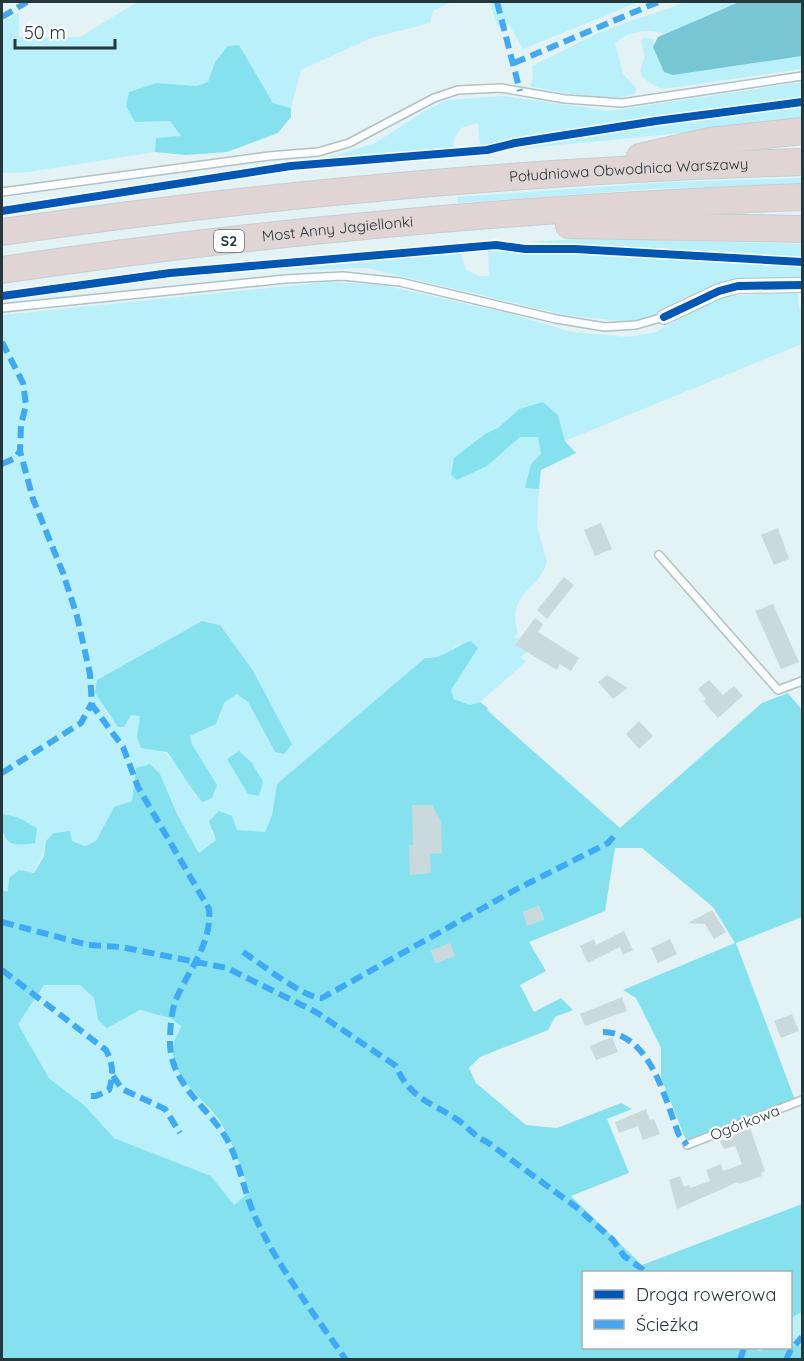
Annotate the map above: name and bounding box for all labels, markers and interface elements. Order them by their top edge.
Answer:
scale bar [15,12,116,50]
text: 50 m [24,21,66,44]
street label: Południowa Obwodnica Warszawy [508,154,749,186]
street label: Most Anny Jagiellonki [261,212,414,246]
road number: S2 [214,230,244,252]
street label: Ogórkowa [707,1101,782,1144]
legend [582,1271,792,1349]
text: Droga rowerowa [636,1283,776,1306]
text: Ścieżka [636,1313,699,1336]

